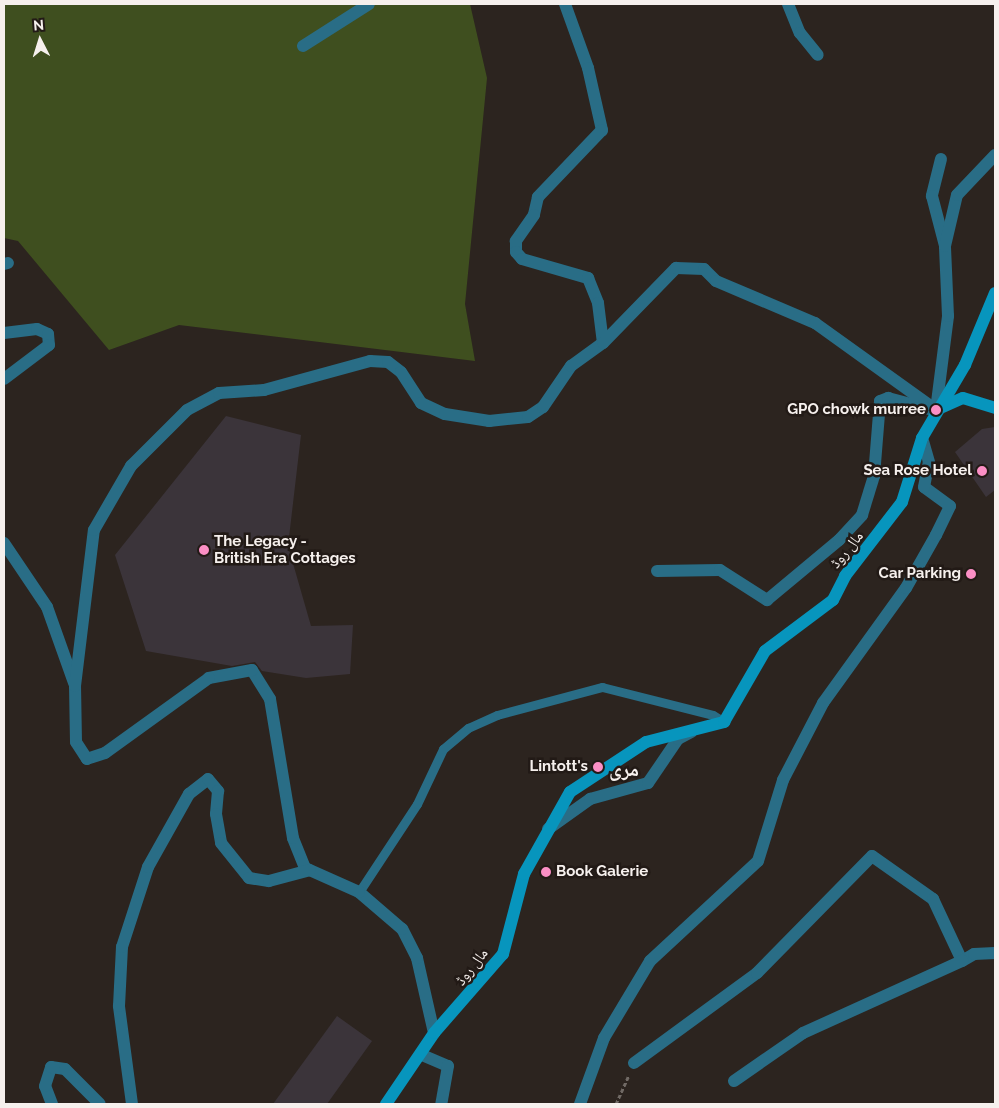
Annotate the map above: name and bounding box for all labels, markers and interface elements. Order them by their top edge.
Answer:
north arrow [15,15,65,65]
text: N [33,17,45,33]
place label: GPO chowk murree [787,401,926,419]
marker: GPO chowk murree [930,404,942,416]
place label: Sea Rose Hotel [863,462,972,480]
marker: Sea Rose Hotel [976,465,988,477]
street label: مال روڈ [827,528,867,572]
place label: The Legacy - British Era Cottages [214,532,356,567]
marker: The Legacy - British Era Cottages [198,544,210,556]
place label: Car Parking [878,565,961,583]
marker: Car Parking [965,568,977,580]
district label: مری [609,757,639,781]
place label: Lintott's [529,758,588,776]
marker: Lintott's [592,761,604,773]
place label: Book Galerie [556,863,648,881]
marker: Book Galerie [540,866,552,878]
street label: مال روڈ [452,945,492,989]

